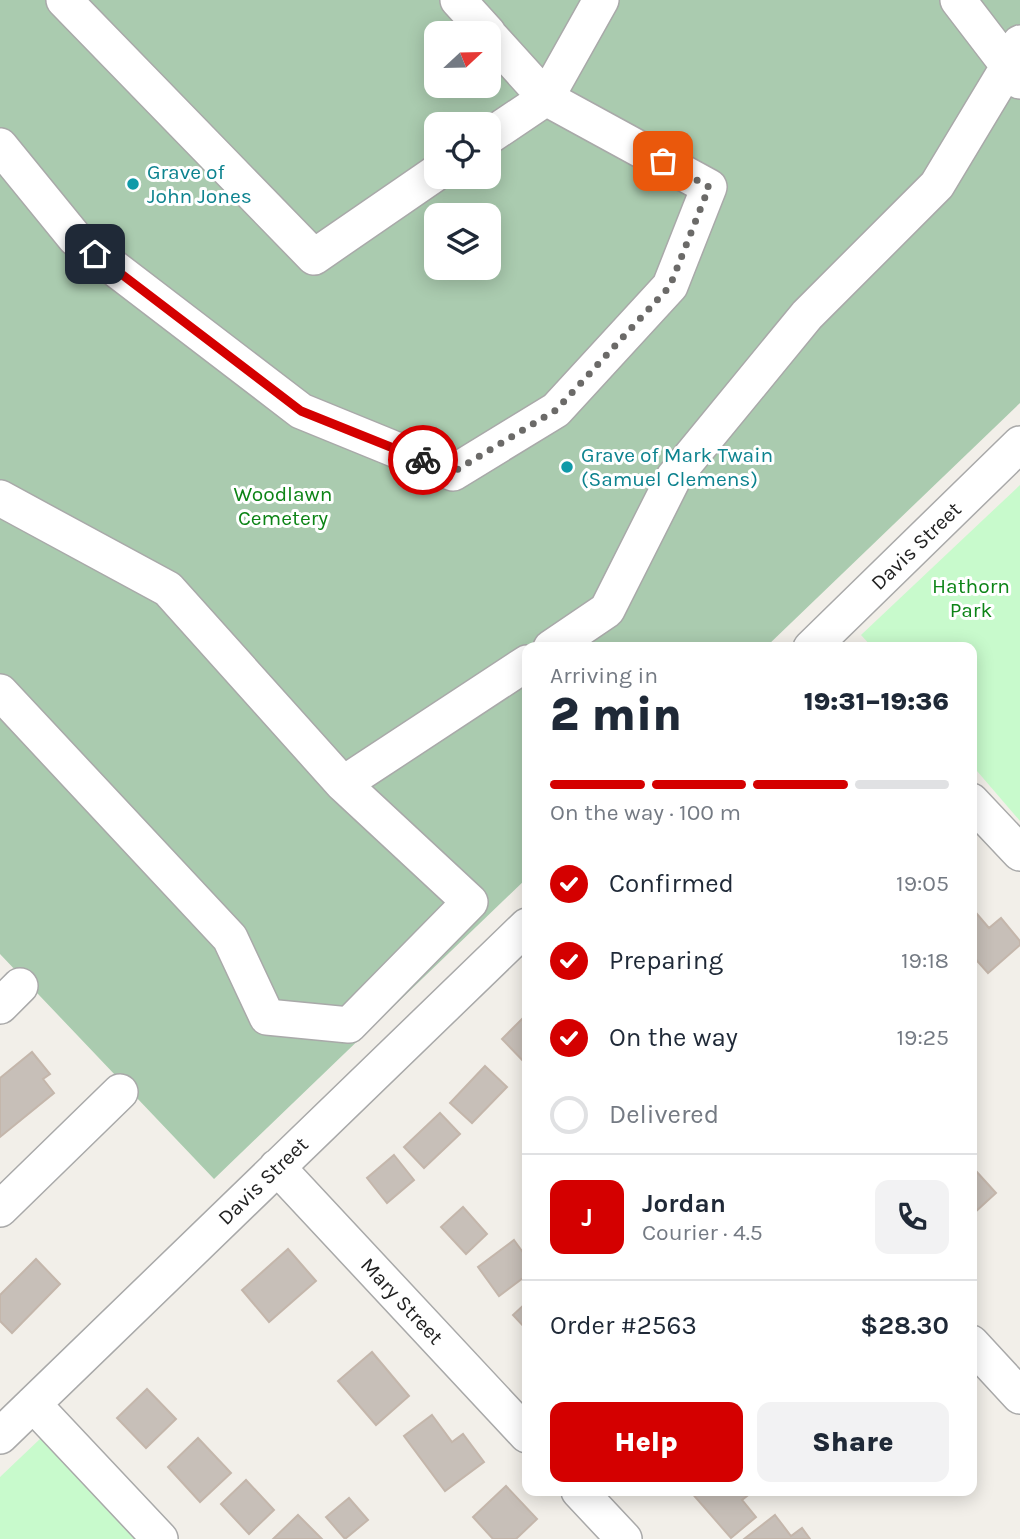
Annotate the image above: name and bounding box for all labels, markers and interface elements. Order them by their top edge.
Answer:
north arrow [424,21,500,98]
map controls [424,21,501,280]
button: locate [424,112,501,189]
pin [633,131,693,191]
icon: bag [644,142,682,180]
place label: Grave of John Jones [147,160,252,208]
marker: Grave of John Jones [125,176,141,192]
button: layers [424,203,501,280]
pin [65,224,125,284]
icon: home [76,235,114,273]
courier [388,425,458,495]
icon: bike [404,441,442,479]
place label: Grave of Mark Twain (Samuel Clemens) [581,443,773,491]
marker: Grave of Mark Twain (Samuel Clemens) [559,459,575,475]
park label: Woodlawn Cemetery [234,482,332,530]
street label: Davis Street [866,497,966,595]
park label: Hathorn Park [932,574,1010,622]
text: Arriving in [550,662,658,689]
text: 19:31–19:36 [804,686,949,717]
text: 2 min [550,688,682,742]
text: On the way · 100 m [550,799,741,826]
icon: check [550,865,588,903]
text: Confirmed [609,868,734,899]
text: 19:05 [896,870,949,897]
icon: check [550,942,588,980]
text: Preparing [609,945,723,976]
text: 19:18 [901,947,949,974]
icon: check [550,1019,588,1057]
text: On the way [609,1022,738,1053]
text: 19:25 [896,1024,949,1051]
text: Delivered [609,1099,719,1130]
street label: Davis Street [213,1132,313,1230]
button: phone [875,1180,949,1254]
text: Jordan [642,1188,726,1219]
text: J [581,1202,593,1233]
text: Courier · 4.5 [642,1219,763,1246]
street label: Mary Street [356,1253,448,1349]
text: Order #2563 [550,1310,697,1341]
text: $28.30 [860,1310,949,1341]
button: Help [550,1402,743,1482]
button: Share [757,1402,949,1482]

